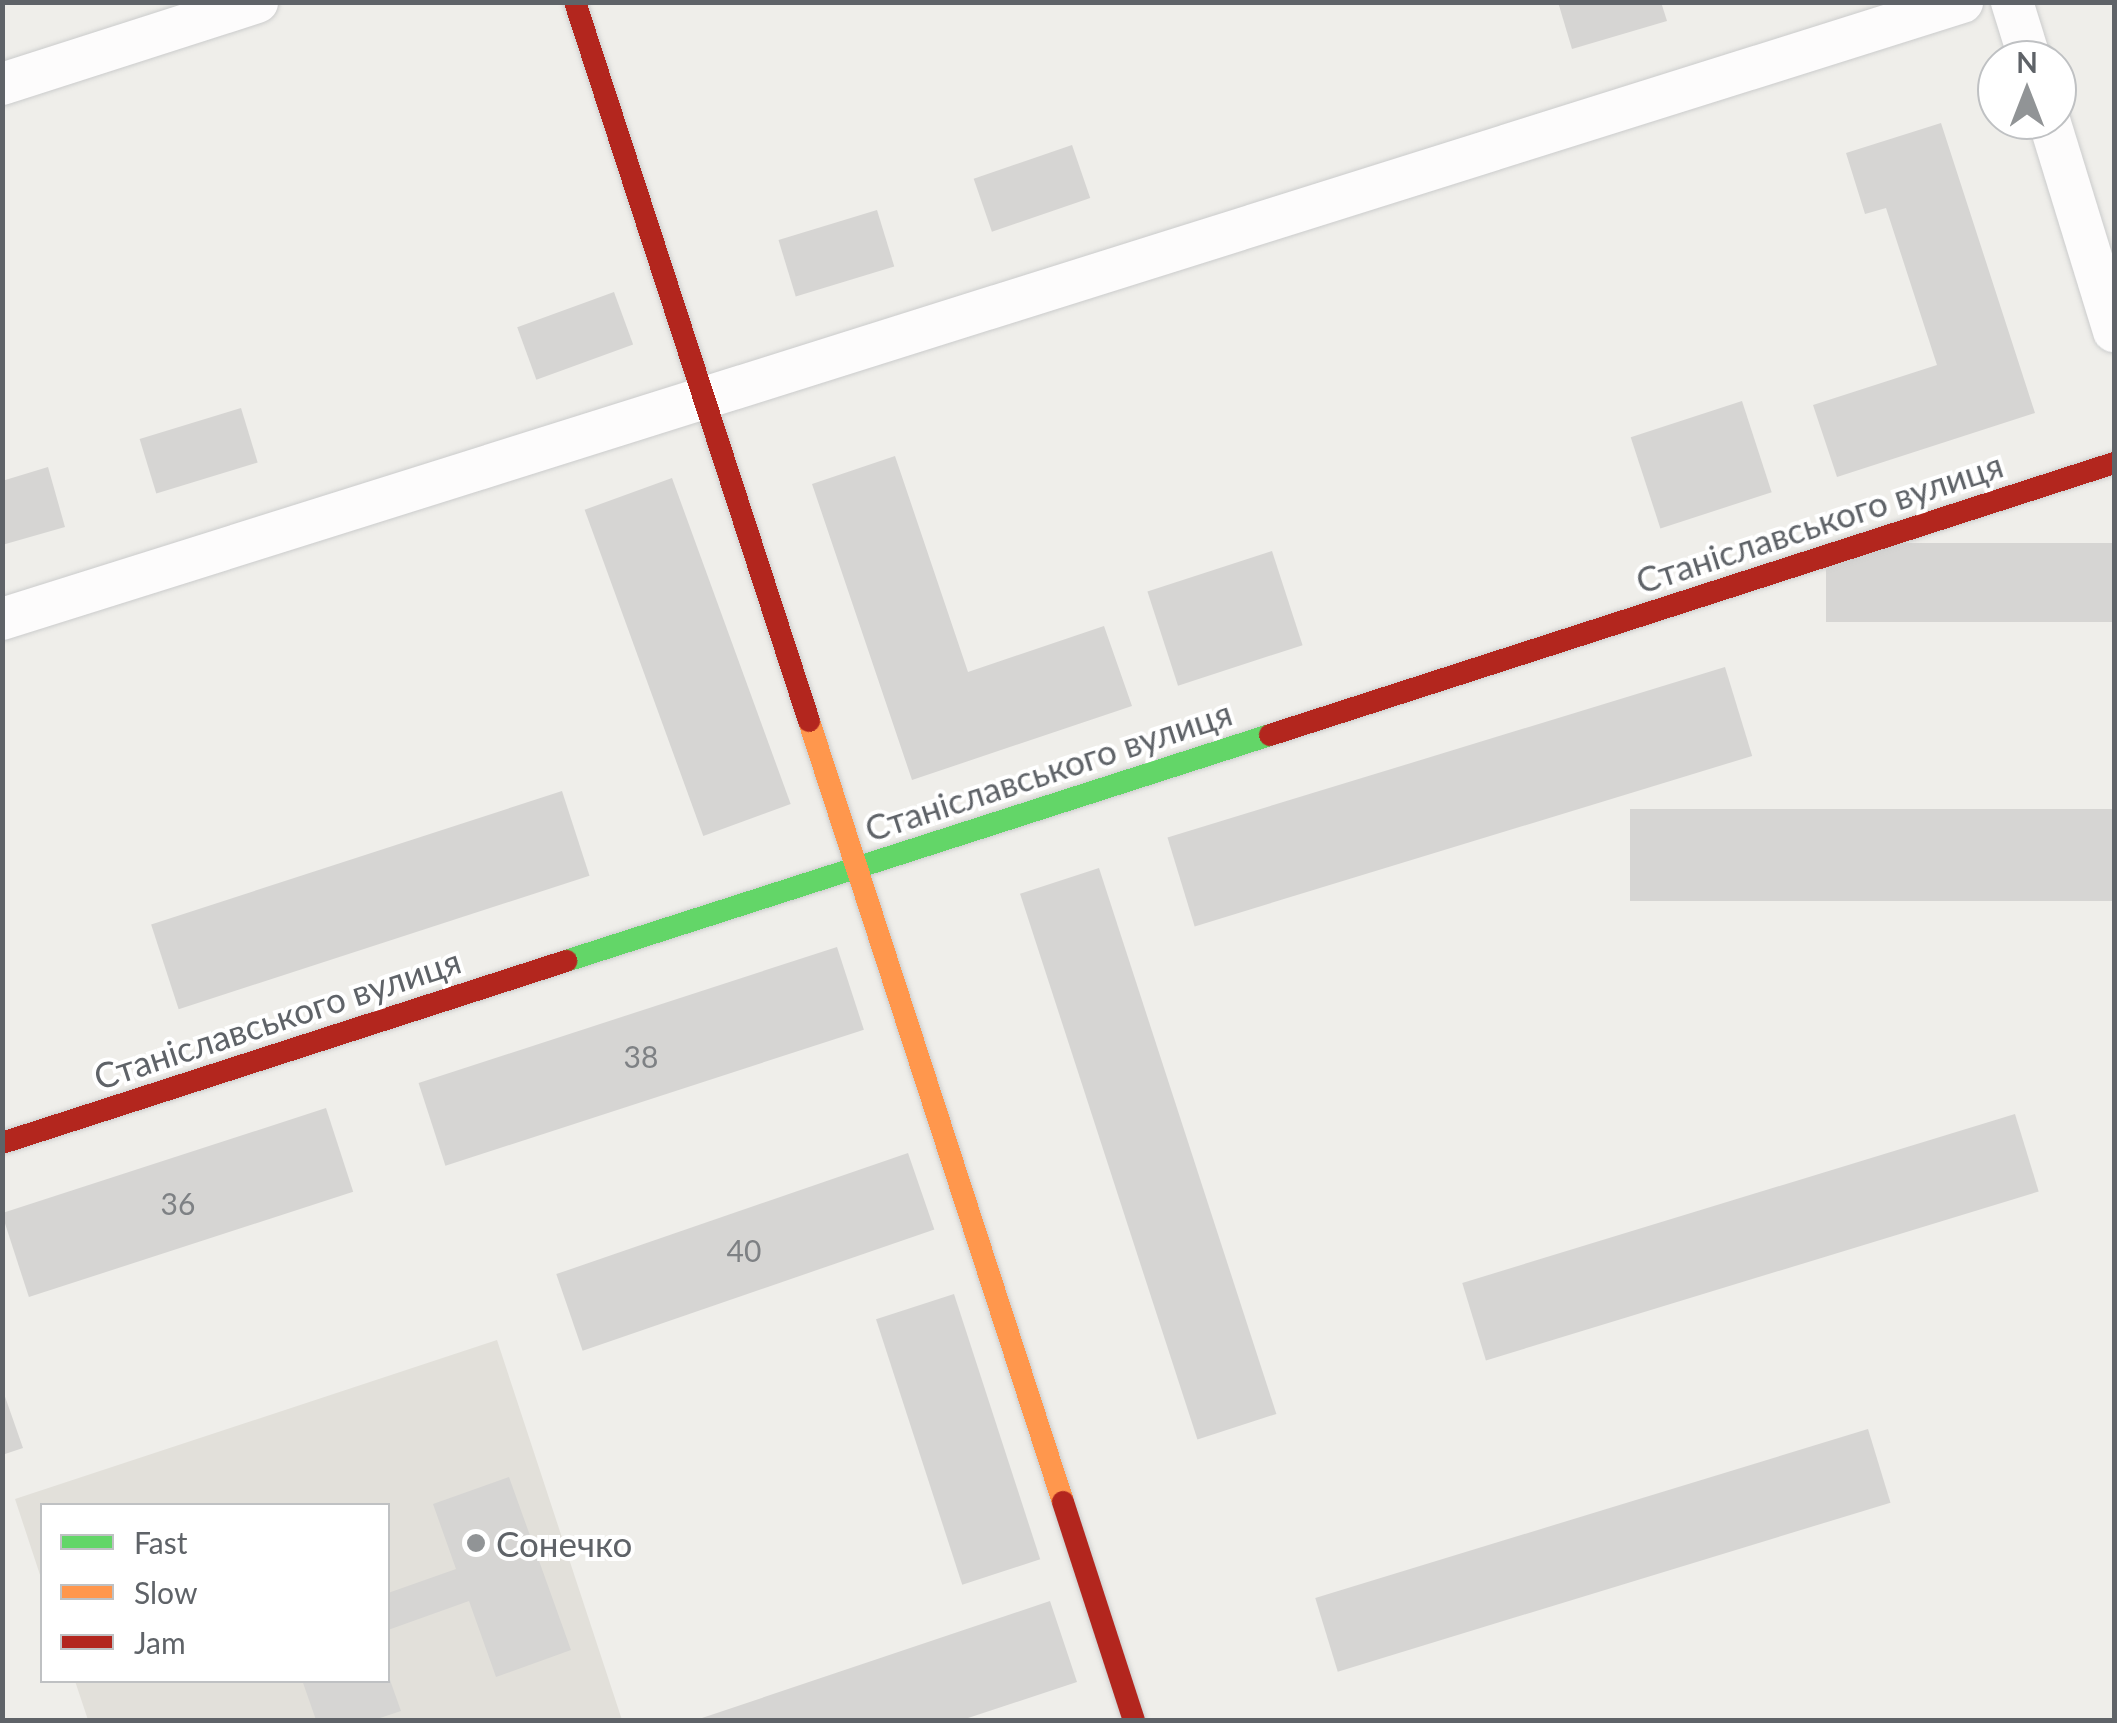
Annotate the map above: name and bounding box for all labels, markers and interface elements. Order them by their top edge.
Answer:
north arrow [1977,40,2077,140]
text: N [2016,45,2038,79]
street label: Станіславського вулиця [1630,443,2008,601]
street label: Станіславського вулиця [859,691,1237,849]
street label: Станіславського вулиця [88,939,466,1097]
house number: 38 [624,1038,658,1074]
house number: 36 [161,1185,195,1221]
house number: 40 [727,1232,761,1268]
legend [40,1503,390,1683]
place label: Сонечко [496,1522,632,1564]
text: Fast [134,1524,188,1560]
marker: Сонечко [465,1532,487,1554]
text: Slow [134,1574,197,1610]
text: Jam [134,1624,186,1660]

